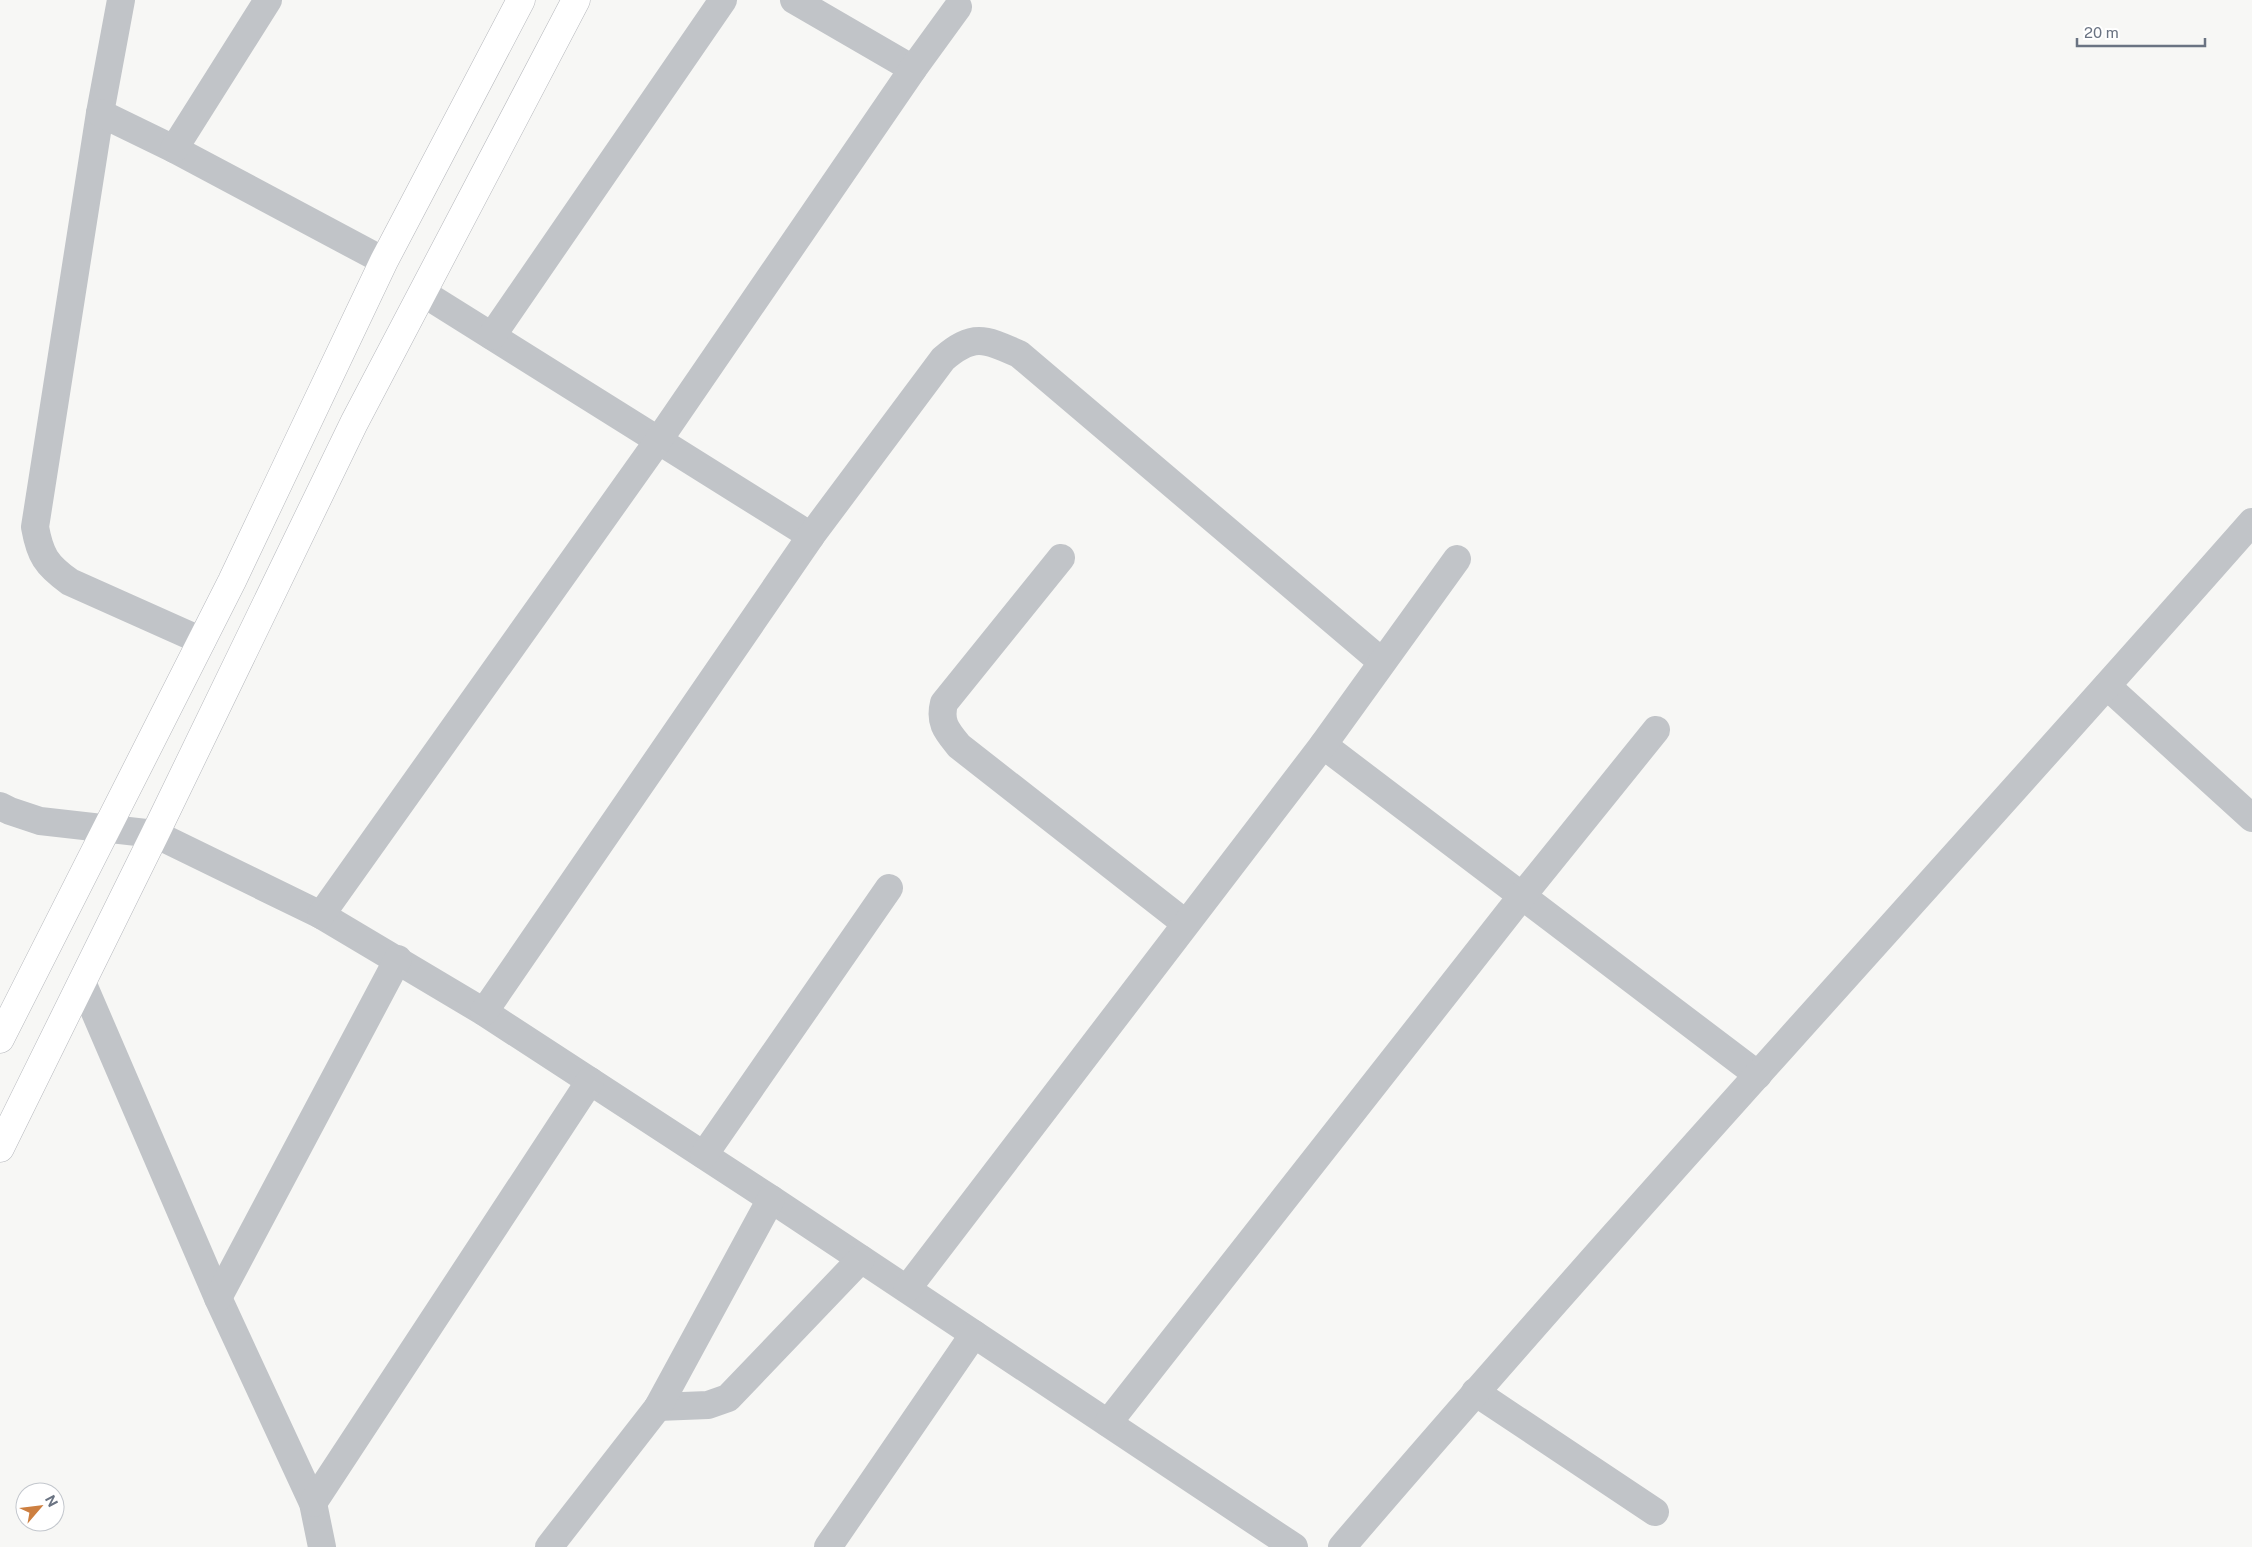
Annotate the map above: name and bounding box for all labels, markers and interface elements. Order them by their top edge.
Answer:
scale bar [2077,15,2204,47]
text: 20 m [2084,24,2119,41]
north arrow [15,1482,65,1532]
text: N [42,1492,61,1509]

